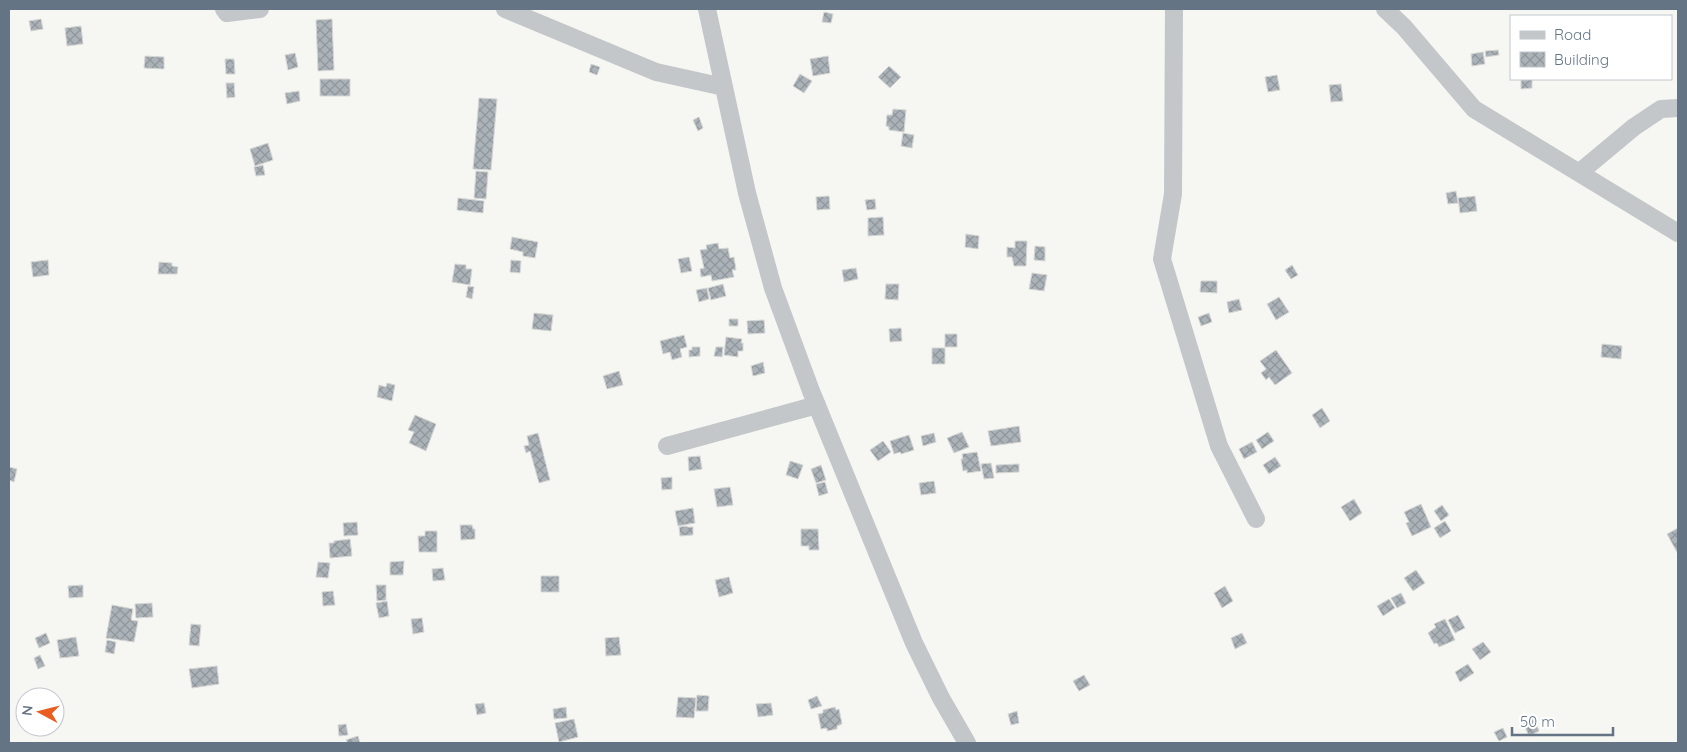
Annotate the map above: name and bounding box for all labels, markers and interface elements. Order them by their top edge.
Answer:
legend [1510,15,1672,80]
text: Road [1554,25,1591,44]
text: Building [1554,50,1609,69]
north arrow [15,687,65,737]
text: N [18,704,37,717]
scale bar [1512,704,1613,736]
text: 50 m [1520,712,1555,731]

